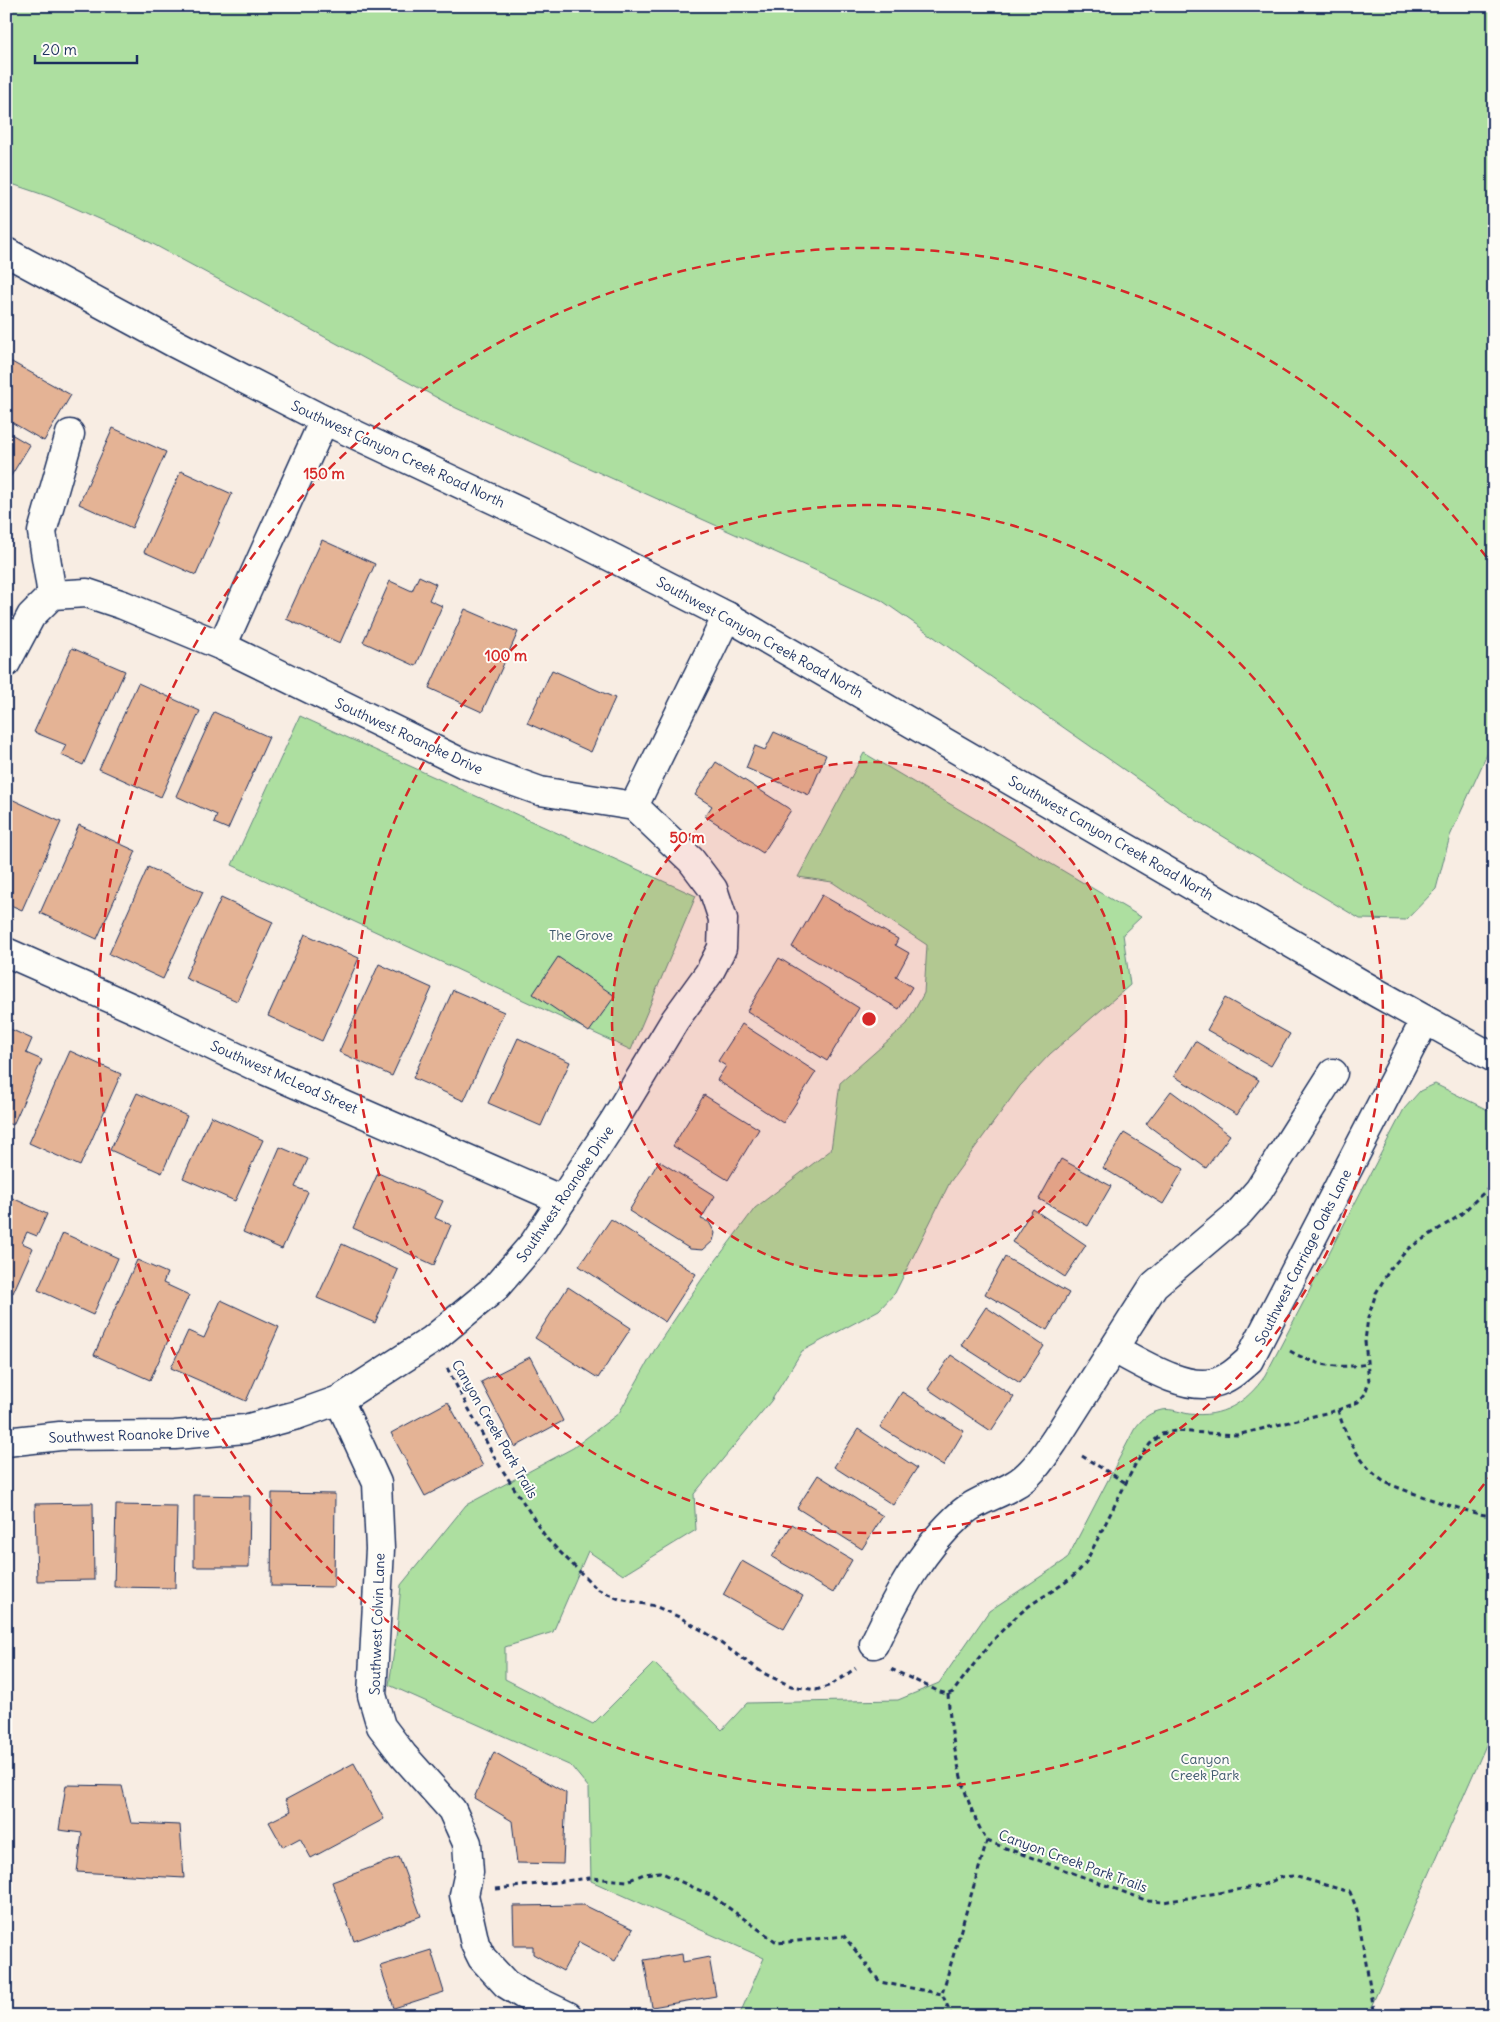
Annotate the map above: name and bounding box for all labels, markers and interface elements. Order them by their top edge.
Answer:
scale bar [35,32,138,64]
text: 20 m [42,40,77,59]
street label: Southwest Canyon Creek Road North [288,396,508,512]
text: 150 m [303,464,345,483]
street label: Southwest Canyon Creek Road North [653,572,867,702]
text: 100 m [485,646,527,665]
street label: Southwest Roanoke Drive [332,694,486,778]
street label: Southwest Canyon Creek Road North [1005,772,1217,904]
text: 50 m [669,828,705,847]
park label: The Grove [549,926,613,944]
centre of rings [860,1010,878,1028]
street label: Southwest McLeod Street [208,1036,361,1118]
street label: Southwest Roanoke Drive [512,1122,618,1266]
street label: Southwest Carriage Oaks Lane [1251,1166,1355,1348]
street label: Canyon Creek Park Trails [448,1356,542,1502]
street label: Southwest Roanoke Drive [48,1423,210,1447]
street label: Southwest Colvin Lane [366,1553,388,1695]
park label: Canyon Creek Park [1171,1750,1239,1784]
street label: Canyon Creek Park Trails [996,1826,1150,1896]

